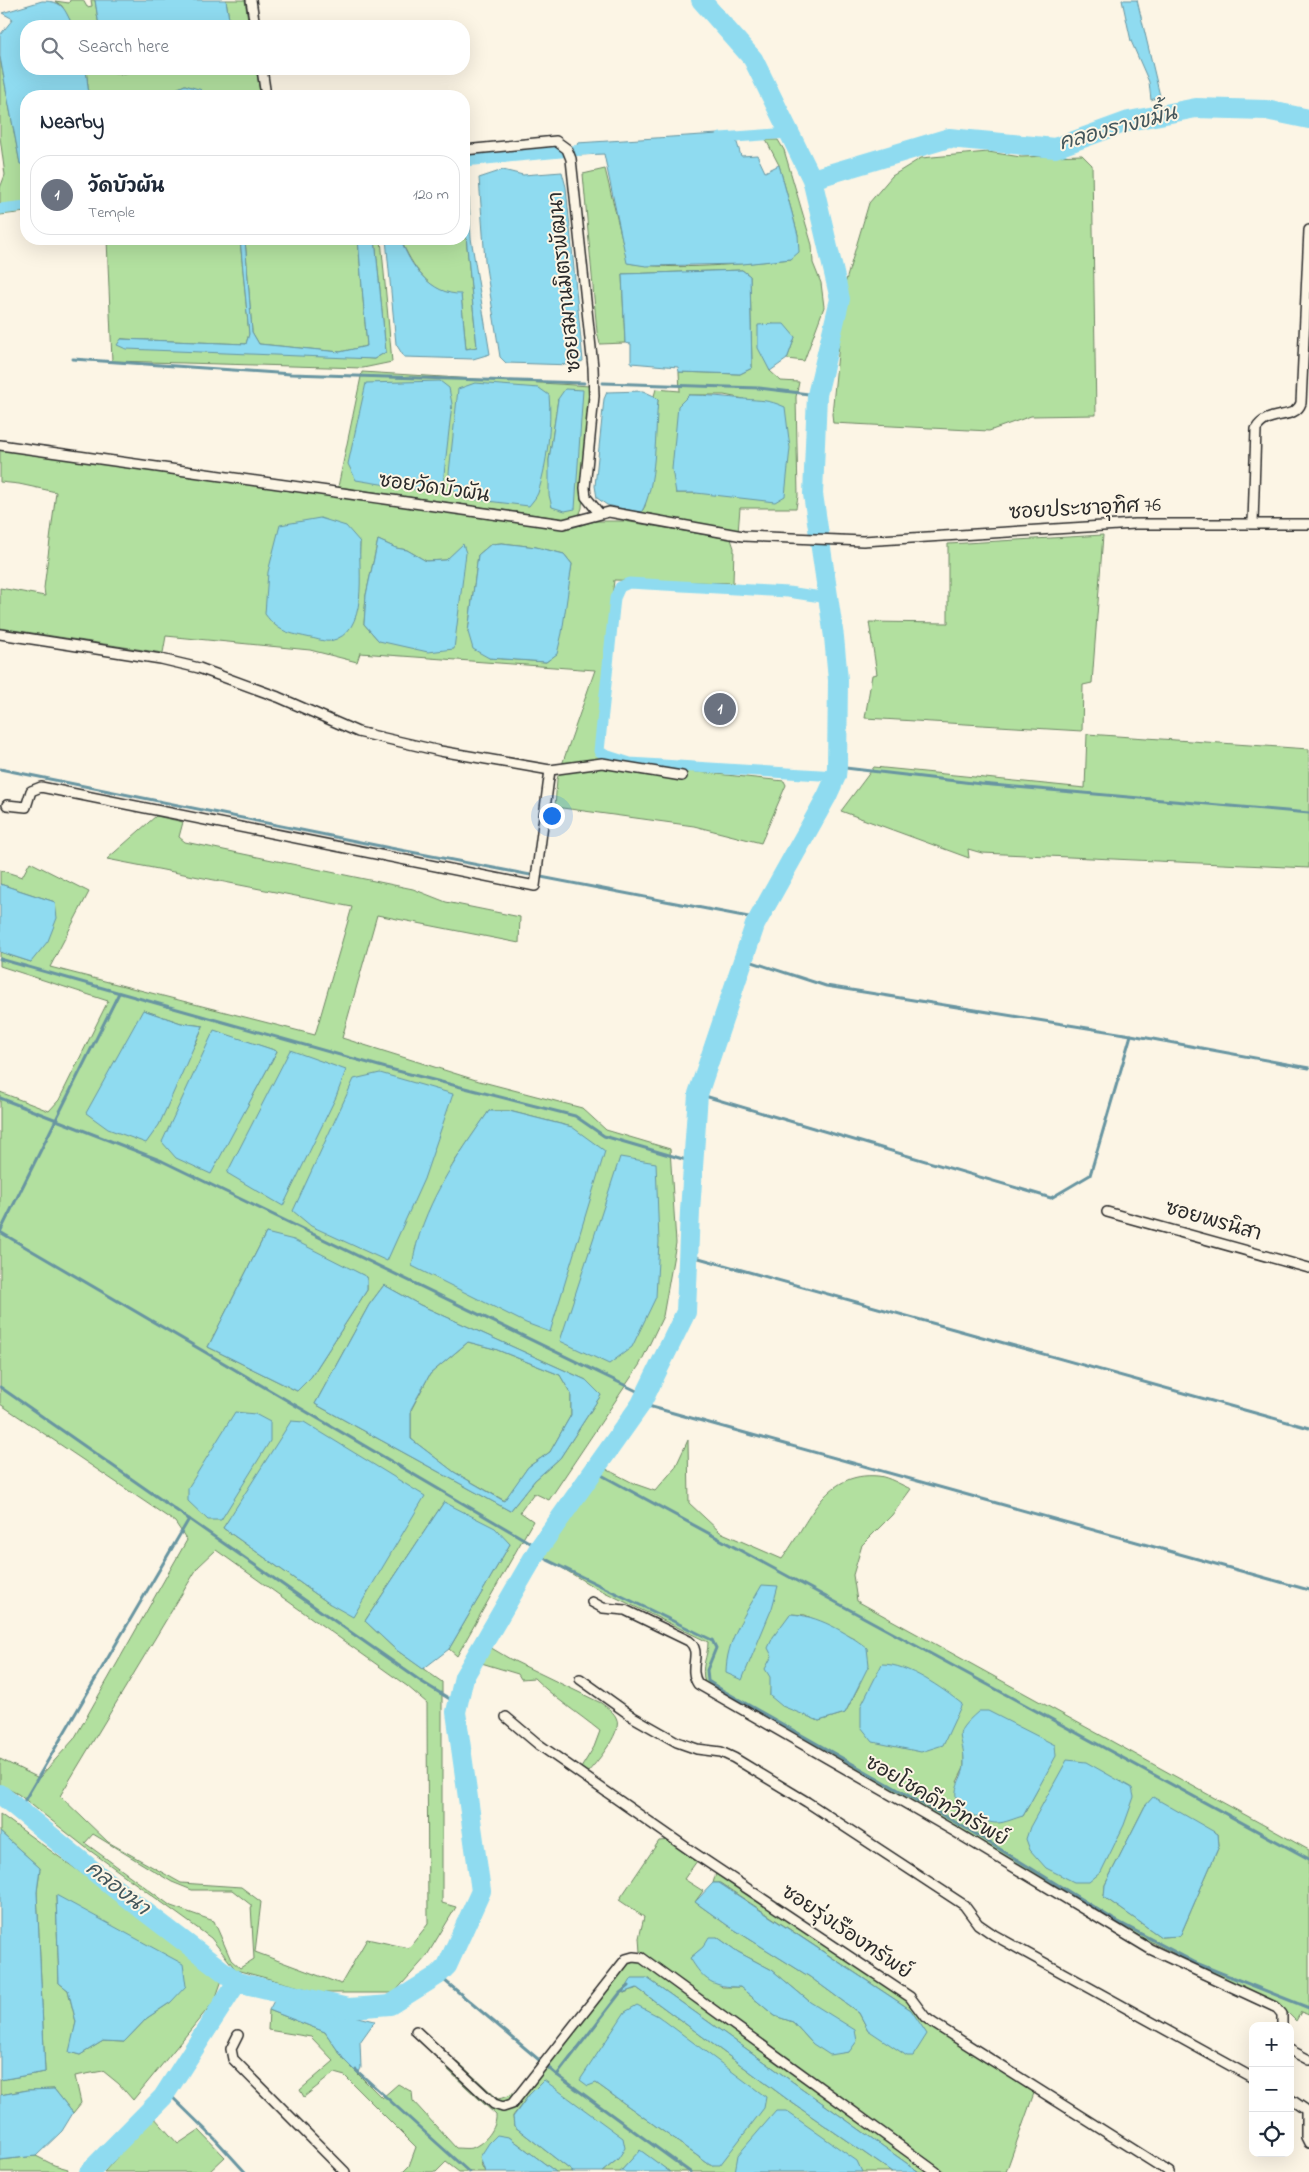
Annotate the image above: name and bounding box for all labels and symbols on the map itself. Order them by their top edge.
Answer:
water label: คลองรางขมิ้น [1054,93,1181,159]
street label: ซอยสมานมิตรพัฒนา [542,190,590,374]
street label: ซอยวัดบัวผัน [377,467,491,511]
street label: ซอยประชาอุทิศ 76 [1008,492,1162,528]
pin: 1 [704,690,736,728]
your location [539,803,565,829]
street label: ซอยพรนิสา [1161,1194,1265,1250]
street label: ซอยโชคดีทวีทรัพย์ [859,1748,1013,1855]
water label: คลองนา [79,1855,157,1925]
street label: ซอยรุ่งเรืองทรัพย์ [775,1878,918,1988]

